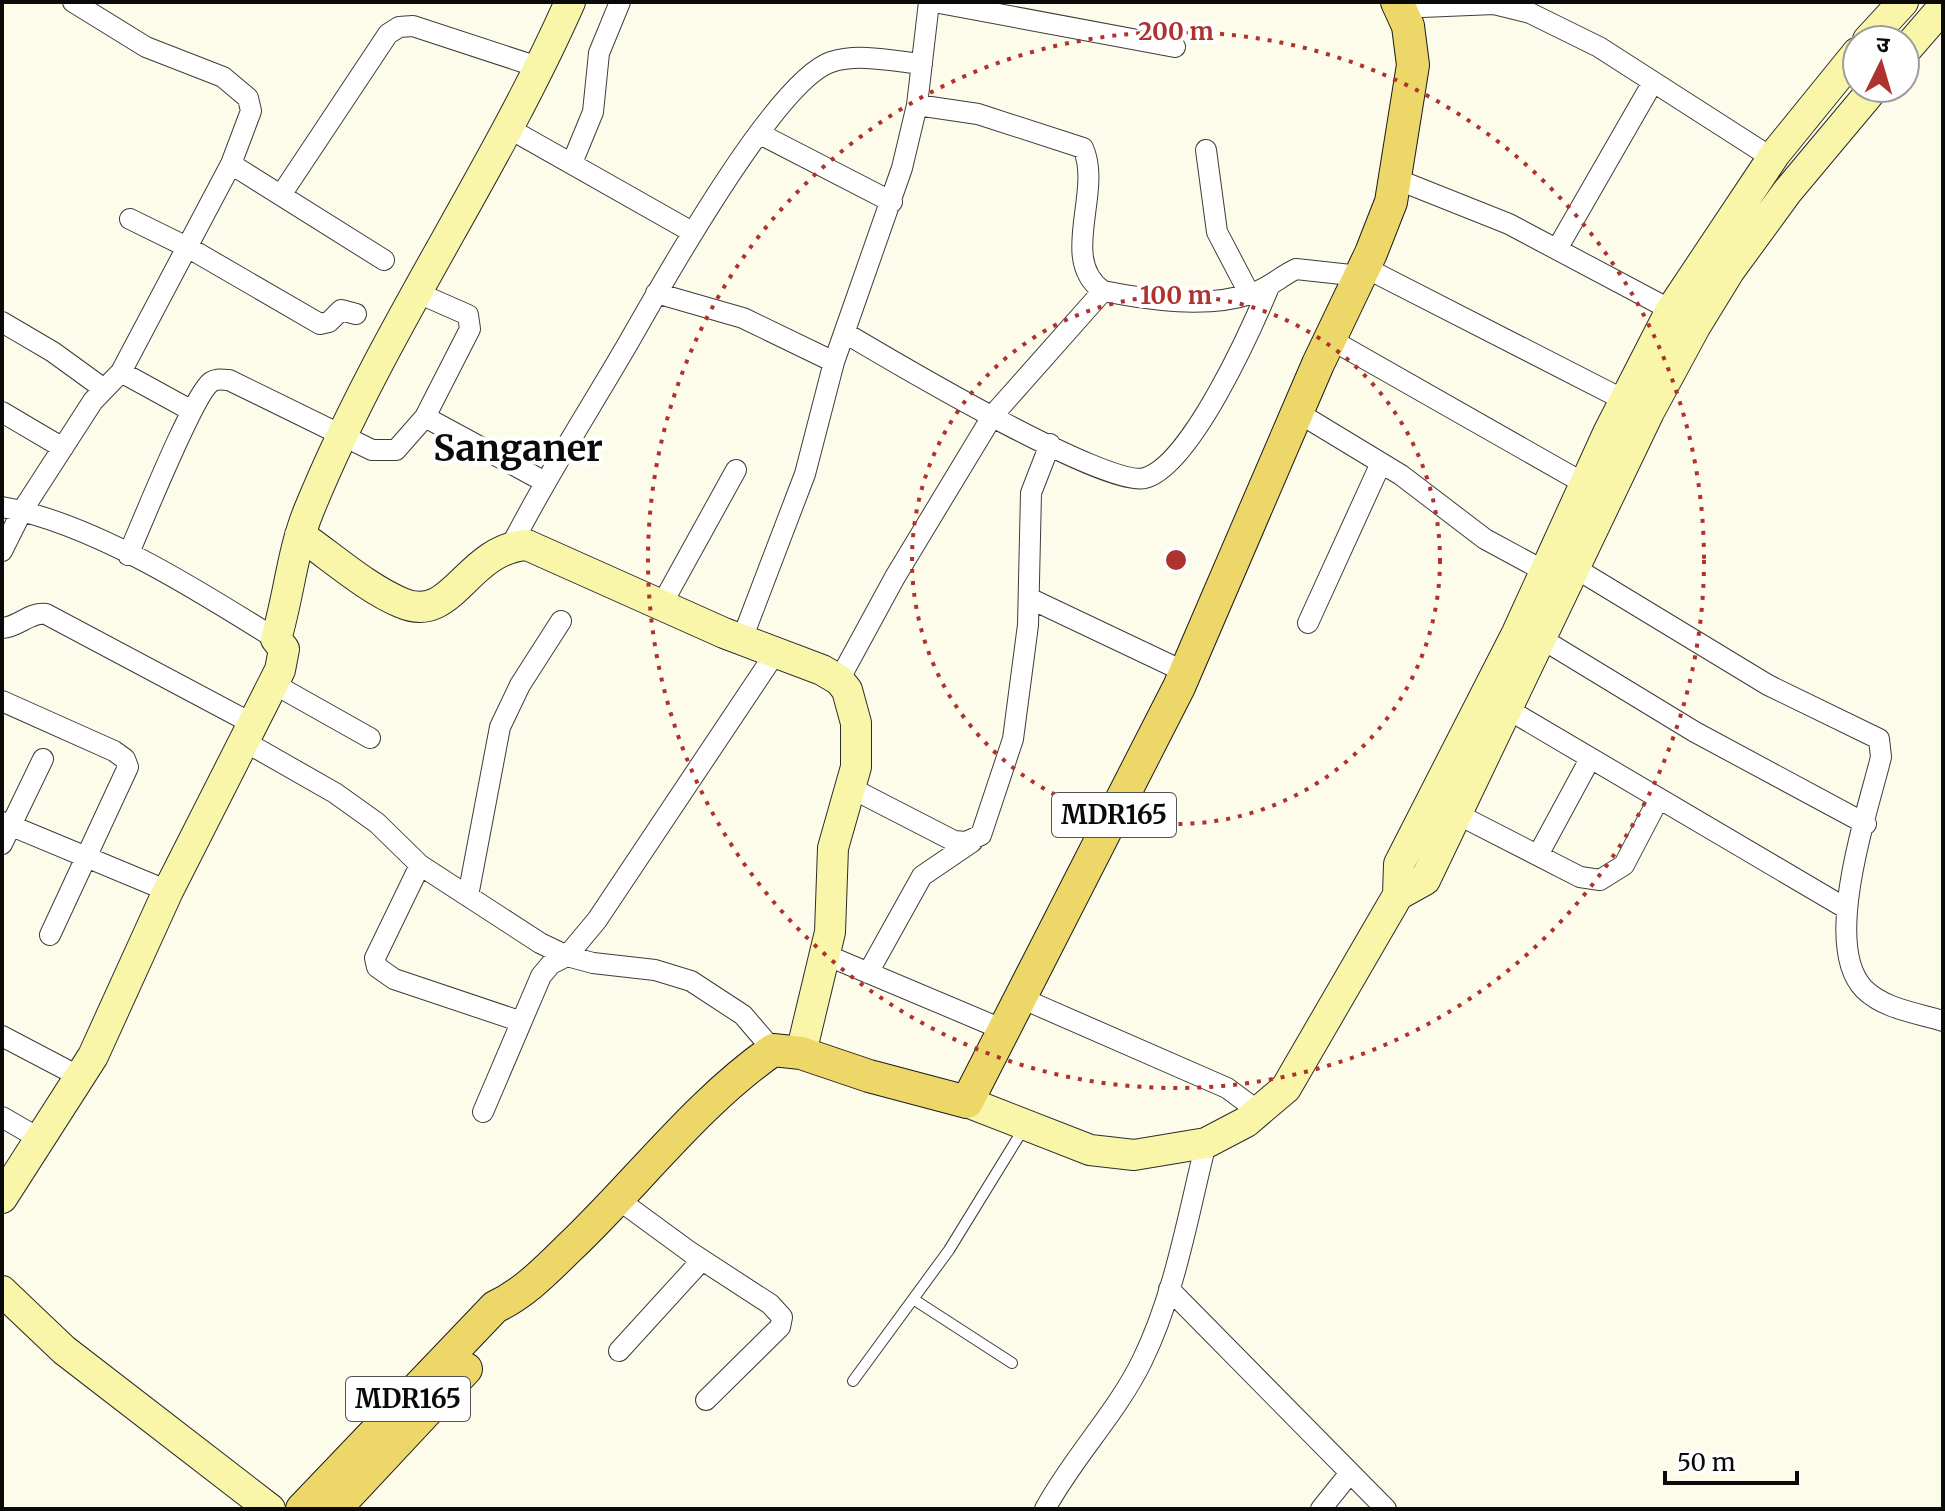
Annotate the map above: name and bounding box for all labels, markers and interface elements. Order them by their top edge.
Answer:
text: 200 m [1138,16,1214,47]
north arrow [1841,24,1921,104]
text: उ [1875,30,1891,59]
text: 100 m [1140,280,1212,311]
district label: Sanganer [433,426,603,471]
centre of rings [1162,546,1190,574]
road number: MDR165 [1052,793,1176,837]
road number: MDR165 [346,1377,470,1421]
scale bar [1665,1435,1797,1485]
text: 50 m [1677,1447,1736,1478]

